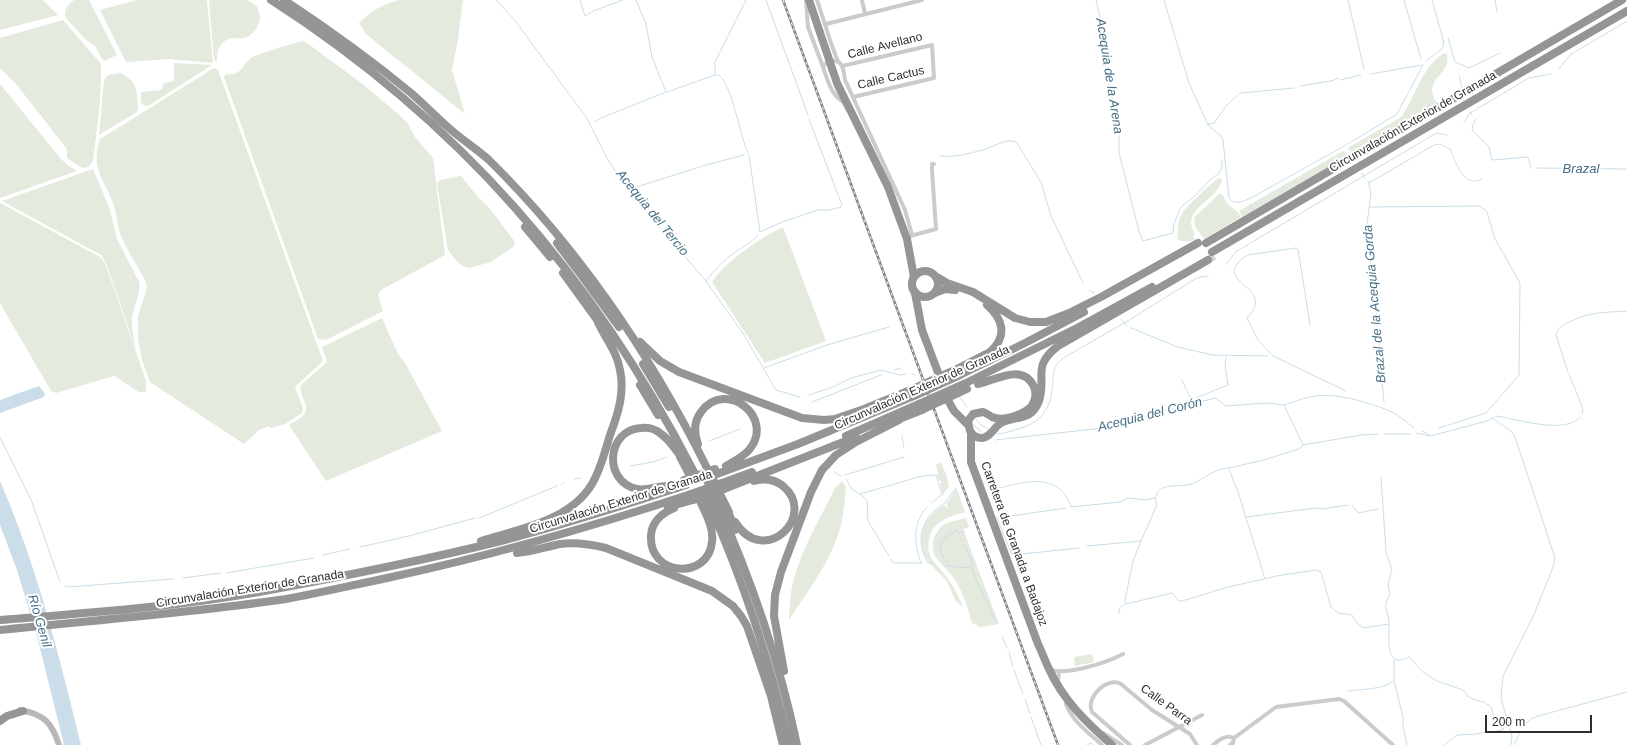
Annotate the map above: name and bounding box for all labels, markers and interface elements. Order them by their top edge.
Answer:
water label: Acequia de la Arena [1092,17,1126,135]
street label: Calle Avellano [846,30,924,62]
street label: Calle Cactus [856,63,926,93]
street label: Circunvalación Exterior de Granada [1327,68,1499,176]
water label: Brazal [1563,161,1599,177]
water label: Acequia del Tercio [612,167,692,259]
water label: Brazal de la Acequia Gorda [1360,224,1390,384]
street label: Circunvalación Exterior de Granada [832,343,1012,433]
water label: Acequia del Corón [1096,394,1204,436]
street label: Carretera de Granada a Badajoz [977,460,1051,628]
street label: Circunvalación Exterior de Granada [528,467,714,537]
street label: Circunvalación Exterior de Granada [155,567,345,611]
water label: Río Genil [24,593,54,649]
street label: Calle Parra [1137,682,1195,728]
scale bar [1487,707,1594,733]
text: 200 m [1492,715,1525,729]

